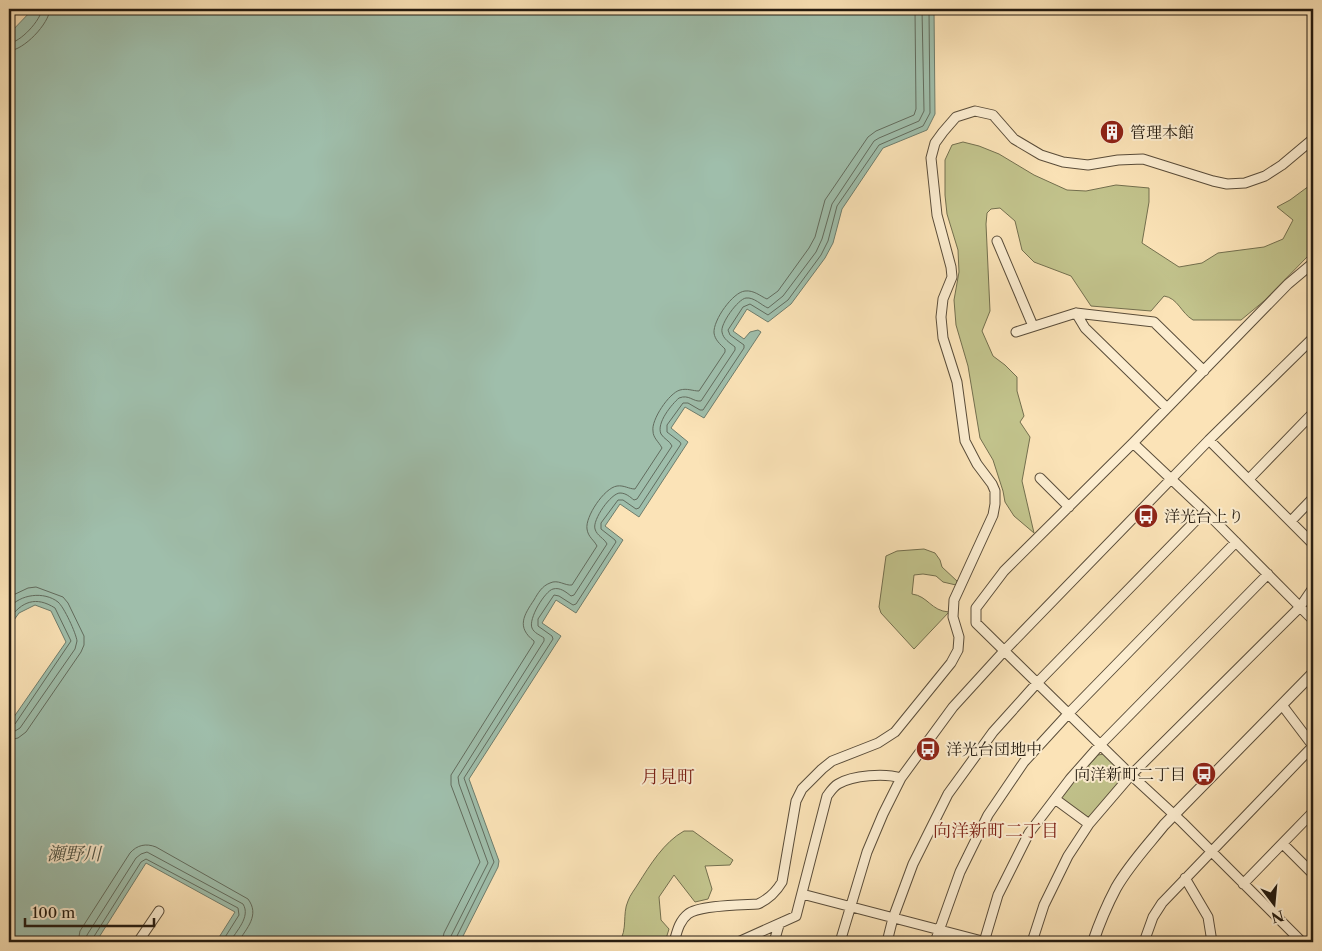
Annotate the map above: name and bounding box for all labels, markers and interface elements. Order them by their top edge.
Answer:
building icon: 管理本館 [1099,119,1125,145]
place label: 管理本館 [1130,122,1194,142]
bus stop icon: 洋光台上り [1133,503,1159,529]
place label: 洋光台上り [1164,506,1244,526]
bus stop icon: 洋光台団地中 [915,736,941,762]
place label: 洋光台団地中 [946,739,1042,759]
bus stop icon: 向洋新町二丁目 [1191,761,1217,787]
place label: 向洋新町二丁目 [1074,764,1186,784]
district label: 月見町 [641,766,695,788]
district label: 向洋新町二丁目 [933,820,1059,842]
water label: 瀬野川 [47,843,103,865]
north arrow [1250,878,1300,928]
scale bar [25,896,154,928]
text: 100 m [32,903,75,922]
text: N [1269,906,1286,927]

